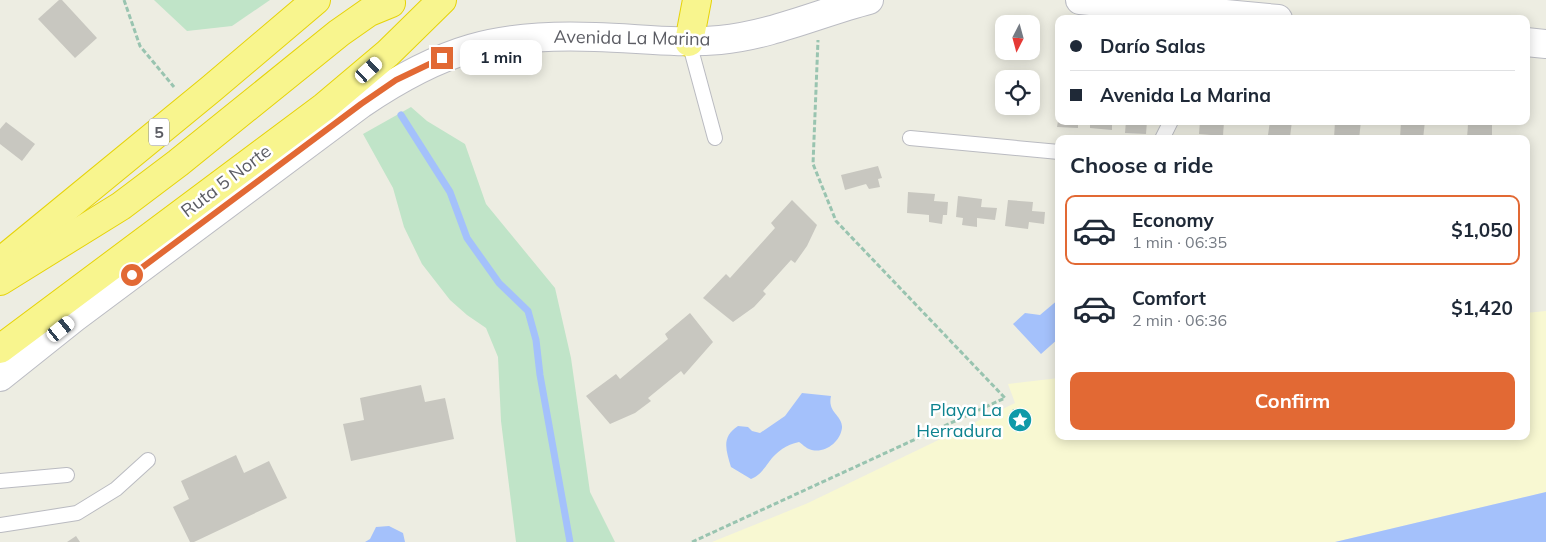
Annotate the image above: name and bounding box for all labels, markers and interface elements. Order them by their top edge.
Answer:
north arrow [995,15,1040,60]
map controls [995,15,1040,115]
street label: Avenida La Marina [553,25,711,50]
text: Darío Salas [1100,34,1205,58]
callout: 1 min [460,40,542,76]
route end [431,47,453,69]
text: 1 min [480,47,522,67]
car [352,54,385,86]
button: locate [995,70,1040,115]
text: Avenida La Marina [1100,83,1271,107]
road number: 5 [149,118,169,146]
street label: Ruta 5 Norte [176,139,275,222]
text: Choose a ride [1070,151,1213,179]
icon: car [1072,208,1117,253]
text: Economy [1132,208,1214,232]
text: $1,050 [1451,218,1513,242]
text: 1 min · 06:35 [1132,232,1227,252]
route start [121,264,143,286]
icon: car [1072,286,1117,331]
text: Comfort [1132,286,1206,310]
text: $1,420 [1451,296,1513,320]
text: 2 min · 06:36 [1132,310,1227,330]
car [44,314,77,344]
button: Confirm [1070,372,1515,430]
place label: Playa La Herradura [916,398,1002,442]
place icon: Playa La Herradura [1007,407,1033,433]

